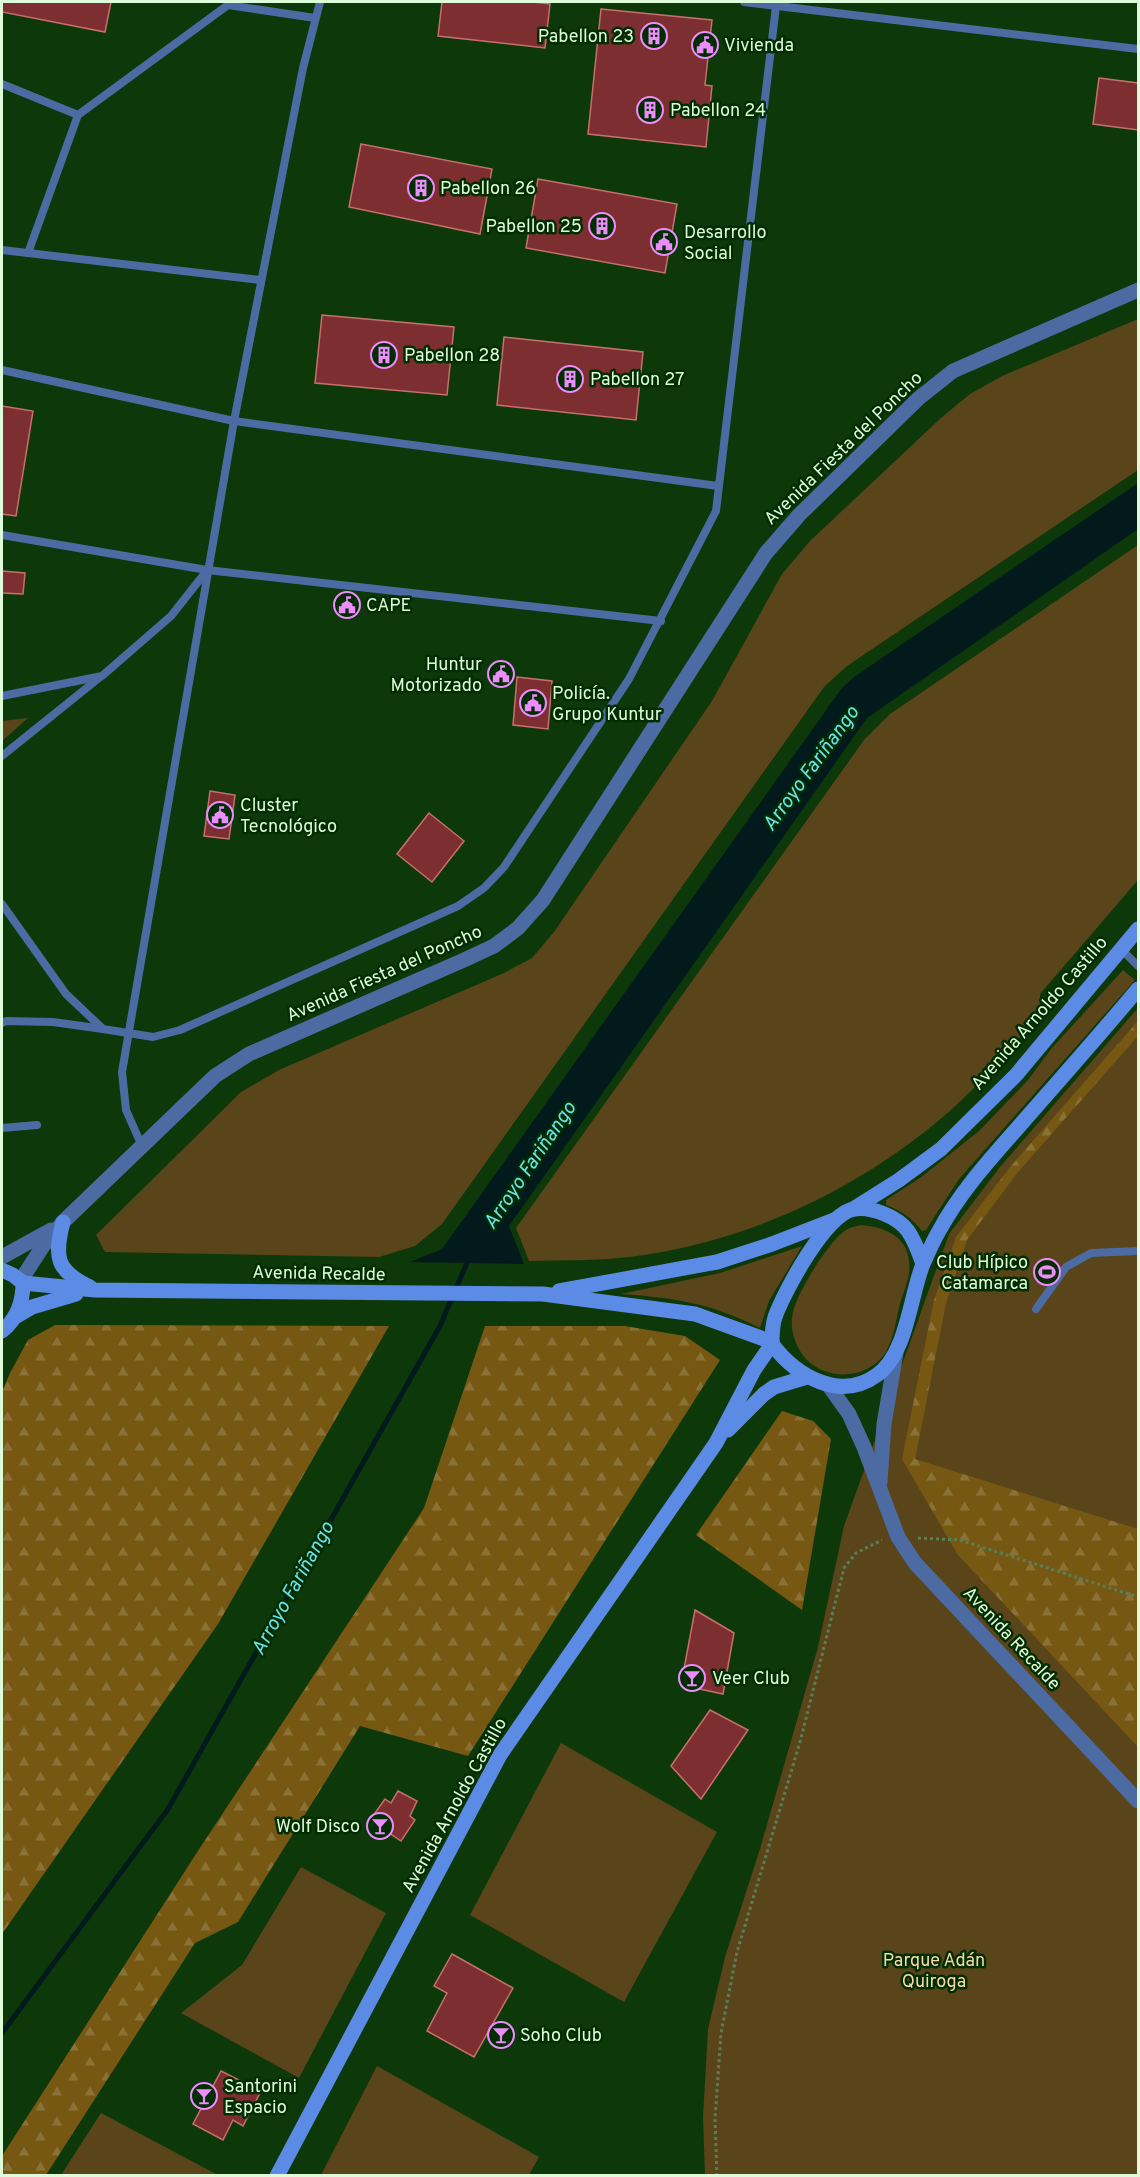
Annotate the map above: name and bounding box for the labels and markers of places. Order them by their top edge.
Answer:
building icon: Pabellon 23 [639,21,669,51]
place label: Pabellon 23 [538,26,634,49]
public building icon: Vivienda [690,30,720,60]
place label: Vivienda [724,35,794,58]
building icon: Pabellon 24 [635,95,665,125]
place label: Pabellon 24 [670,100,766,123]
building icon: Pabellon 26 [406,173,436,203]
place label: Pabellon 26 [440,178,536,201]
building icon: Pabellon 25 [587,211,617,241]
place label: Pabellon 25 [486,216,582,239]
place label: Desarrollo Social [684,222,767,266]
public building icon: Desarrollo Social [649,227,679,257]
building icon: Pabellon 28 [369,340,399,370]
place label: Pabellon 28 [404,345,500,368]
building icon: Pabellon 27 [555,364,585,394]
place label: Pabellon 27 [590,369,685,392]
public building icon: CAPE [332,590,362,620]
place label: CAPE [366,595,411,618]
place label: Huntur Motorizado [391,654,482,698]
public building icon: Huntur Motorizado [486,659,516,689]
place label: Policía. Grupo Kuntur [552,683,662,727]
public building icon: Policía. Grupo Kuntur [518,688,548,718]
place label: Cluster Tecnológico [240,795,337,839]
public building icon: Cluster Tecnológico [205,800,235,830]
place label: Club Hípico Catamarca [936,1252,1028,1296]
sports icon: Club Hípico Catamarca [1032,1257,1062,1287]
bar icon: Veer Club [677,1663,707,1693]
place label: Veer Club [712,1668,790,1691]
bar icon: Wolf Disco [365,1811,395,1841]
place label: Wolf Disco [276,1816,360,1839]
bar icon: Soho Club [486,2020,516,2050]
place label: Soho Club [520,2025,602,2048]
place label: Santorini Espacio [224,2076,297,2120]
bar icon: Santorini Espacio [189,2081,219,2111]

